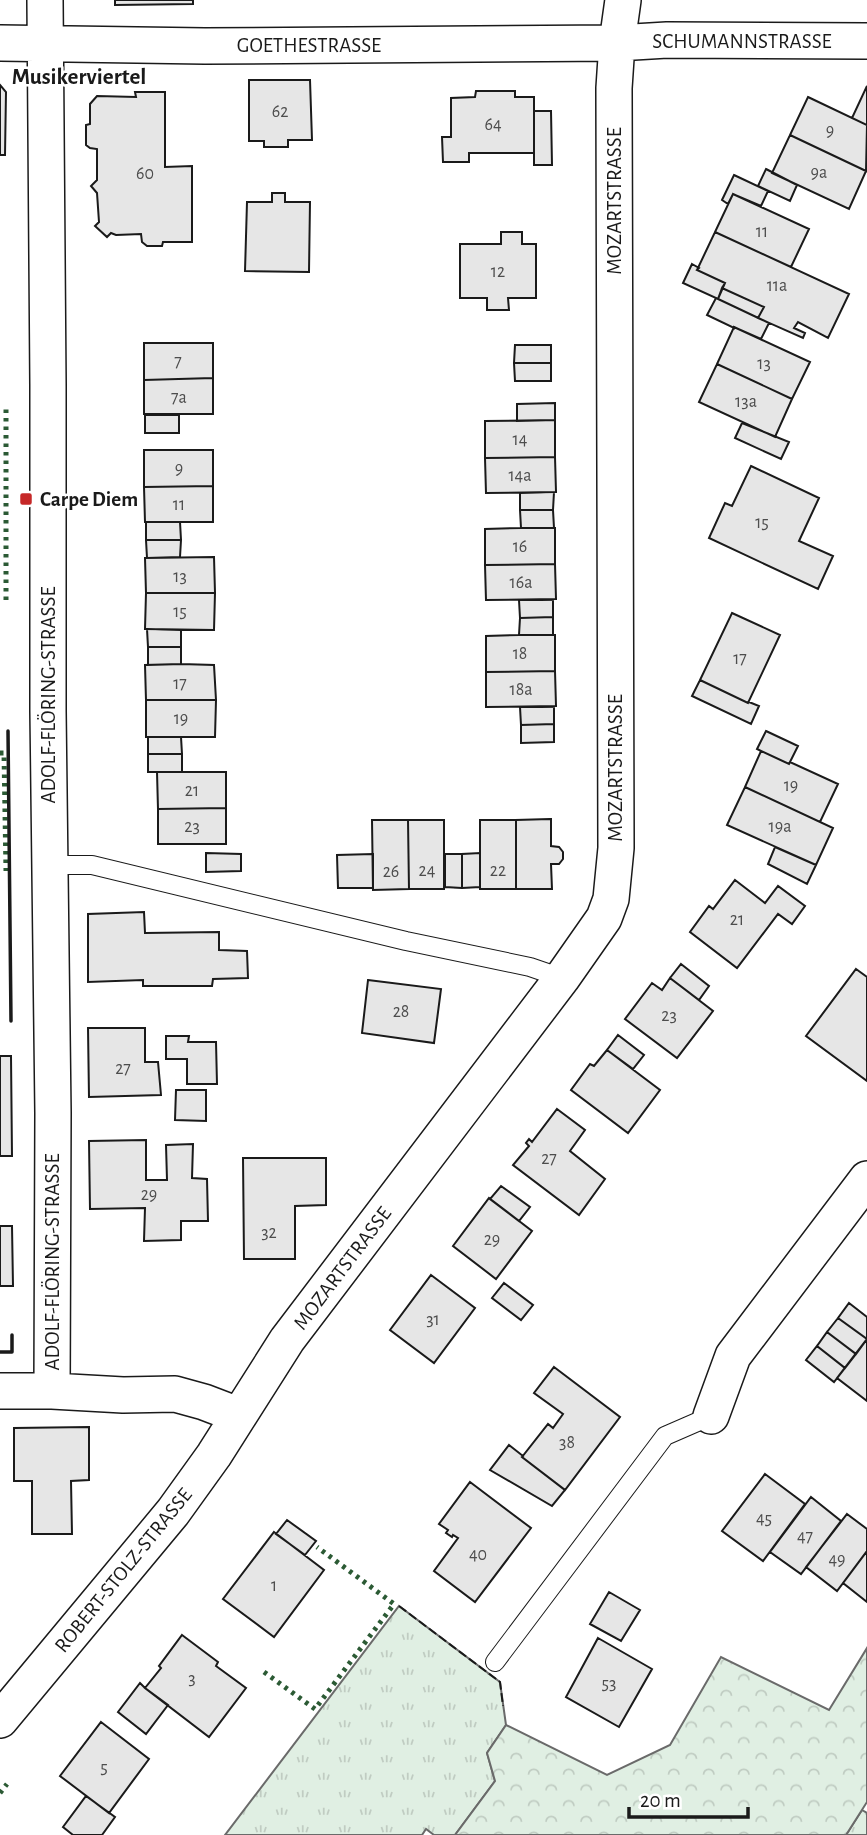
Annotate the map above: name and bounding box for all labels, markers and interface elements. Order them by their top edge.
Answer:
street label: SCHUMANNSTRASSE [652,31,832,52]
street label: GOETHESTRASSE [237,35,381,56]
district label: Musikerviertel [12,66,146,89]
house number: 62 [272,103,288,121]
house number: 64 [484,116,502,134]
house number: 9 [826,122,834,140]
street label: MOZARTSTRASSE [604,127,625,275]
house number: 9a [811,164,827,182]
house number: 60 [136,165,154,183]
house number: 11 [756,223,768,241]
house number: 12 [491,263,505,281]
house number: 11a [767,277,787,295]
house number: 7 [174,353,182,371]
house number: 13 [757,355,771,373]
house number: 7a [171,389,187,407]
house number: 13a [735,393,757,411]
house number: 14 [513,431,528,449]
house number: 9 [175,460,183,478]
house number: 14a [508,467,532,485]
place label: Carpe Diem [40,489,138,510]
marker: Carpe Diem [18,491,34,507]
house number: 11 [173,496,185,514]
house number: 15 [755,514,769,532]
house number: 16 [513,538,527,556]
house number: 13 [173,568,187,586]
house number: 16a [510,574,532,592]
street label: ADOLF-FLÖRING-STRASSE [37,586,59,804]
house number: 15 [173,603,187,621]
house number: 18 [513,645,527,663]
house number: 17 [733,650,747,668]
house number: 17 [173,675,187,693]
house number: 18a [509,681,533,699]
street label: MOZARTSTRASSE [605,694,626,842]
house number: 19 [174,710,188,728]
house number: 19 [784,777,798,795]
house number: 21 [185,782,199,800]
house number: 23 [184,818,200,836]
house number: 19a [769,818,791,836]
house number: 24 [419,862,436,880]
house number: 22 [490,862,506,880]
house number: 26 [383,863,399,881]
house number: 21 [730,911,744,929]
house number: 28 [393,1003,409,1021]
house number: 23 [661,1007,677,1025]
house number: 27 [115,1060,131,1078]
house number: 27 [541,1150,557,1168]
street label: ADOLF-FLÖRING-STRASSE [41,1153,63,1371]
house number: 29 [141,1186,157,1204]
street label: MOZARTSTRASSE [290,1203,395,1334]
house number: 32 [261,1224,277,1242]
house number: 29 [484,1231,500,1249]
house number: 31 [426,1311,440,1329]
house number: 38 [559,1434,575,1452]
street label: ROBERT-STOLZ-STRASSE [51,1484,196,1656]
house number: 45 [756,1510,772,1528]
house number: 47 [797,1528,813,1546]
house number: 40 [469,1546,487,1564]
house number: 49 [828,1551,846,1569]
house number: 1 [271,1577,277,1595]
house number: 3 [188,1670,196,1688]
house number: 53 [602,1675,616,1693]
house number: 5 [100,1759,108,1777]
scale bar [629,1776,748,1820]
text: 20 m [640,1790,681,1811]

